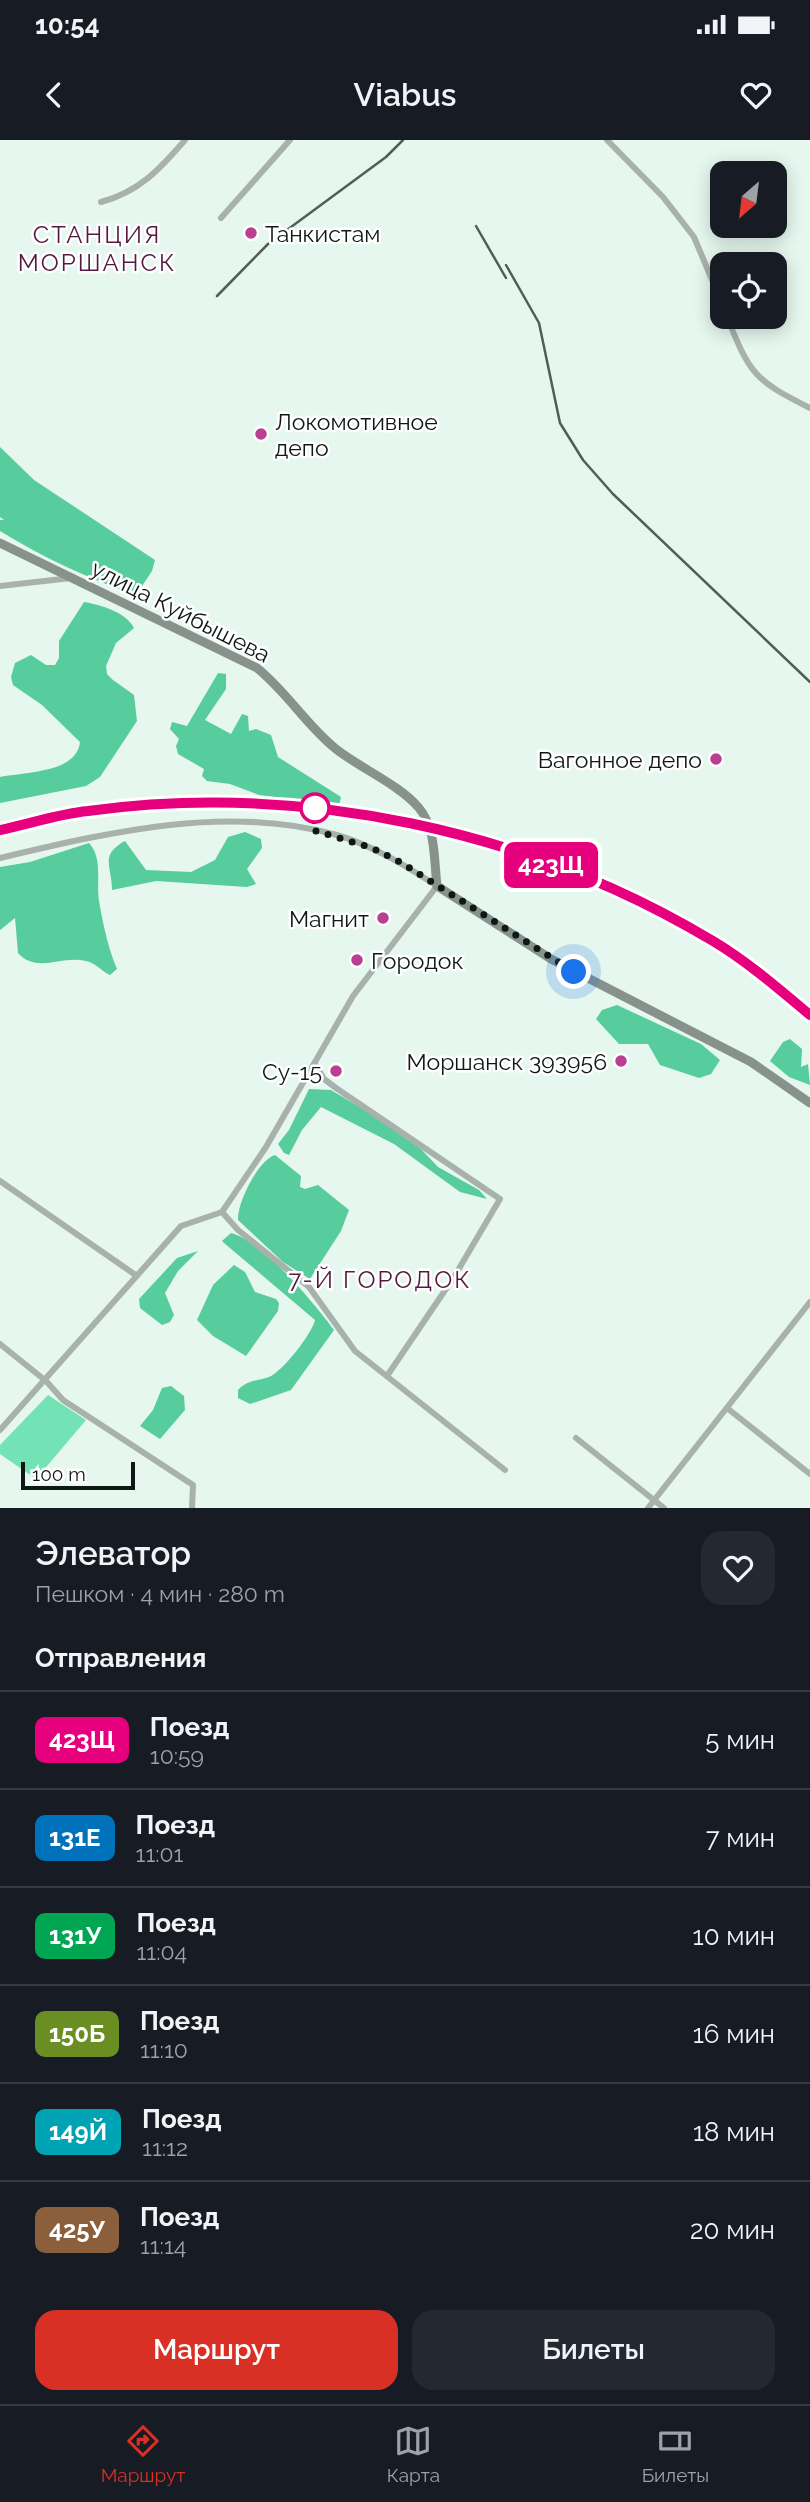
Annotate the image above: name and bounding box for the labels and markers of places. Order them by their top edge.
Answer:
place label: Танкистам [265,220,380,247]
marker: Танкистам [243,225,259,241]
place label: Локомотивное депо [275,408,438,461]
marker: Локомотивное депо [253,426,269,442]
place label: Вагонное депо [538,746,702,773]
marker: Вагонное депо [708,751,724,767]
unlabelled marker [300,793,330,823]
place label: Магнит [289,905,369,932]
marker: Магнит [375,910,391,926]
place label: Городок [371,947,463,974]
marker: Городок [349,952,365,968]
place label: Моршанск 393956 [406,1048,607,1075]
marker: Моршанск 393956 [613,1053,629,1069]
place label: Су-15 [262,1058,322,1085]
marker: Су-15 [328,1063,344,1079]

